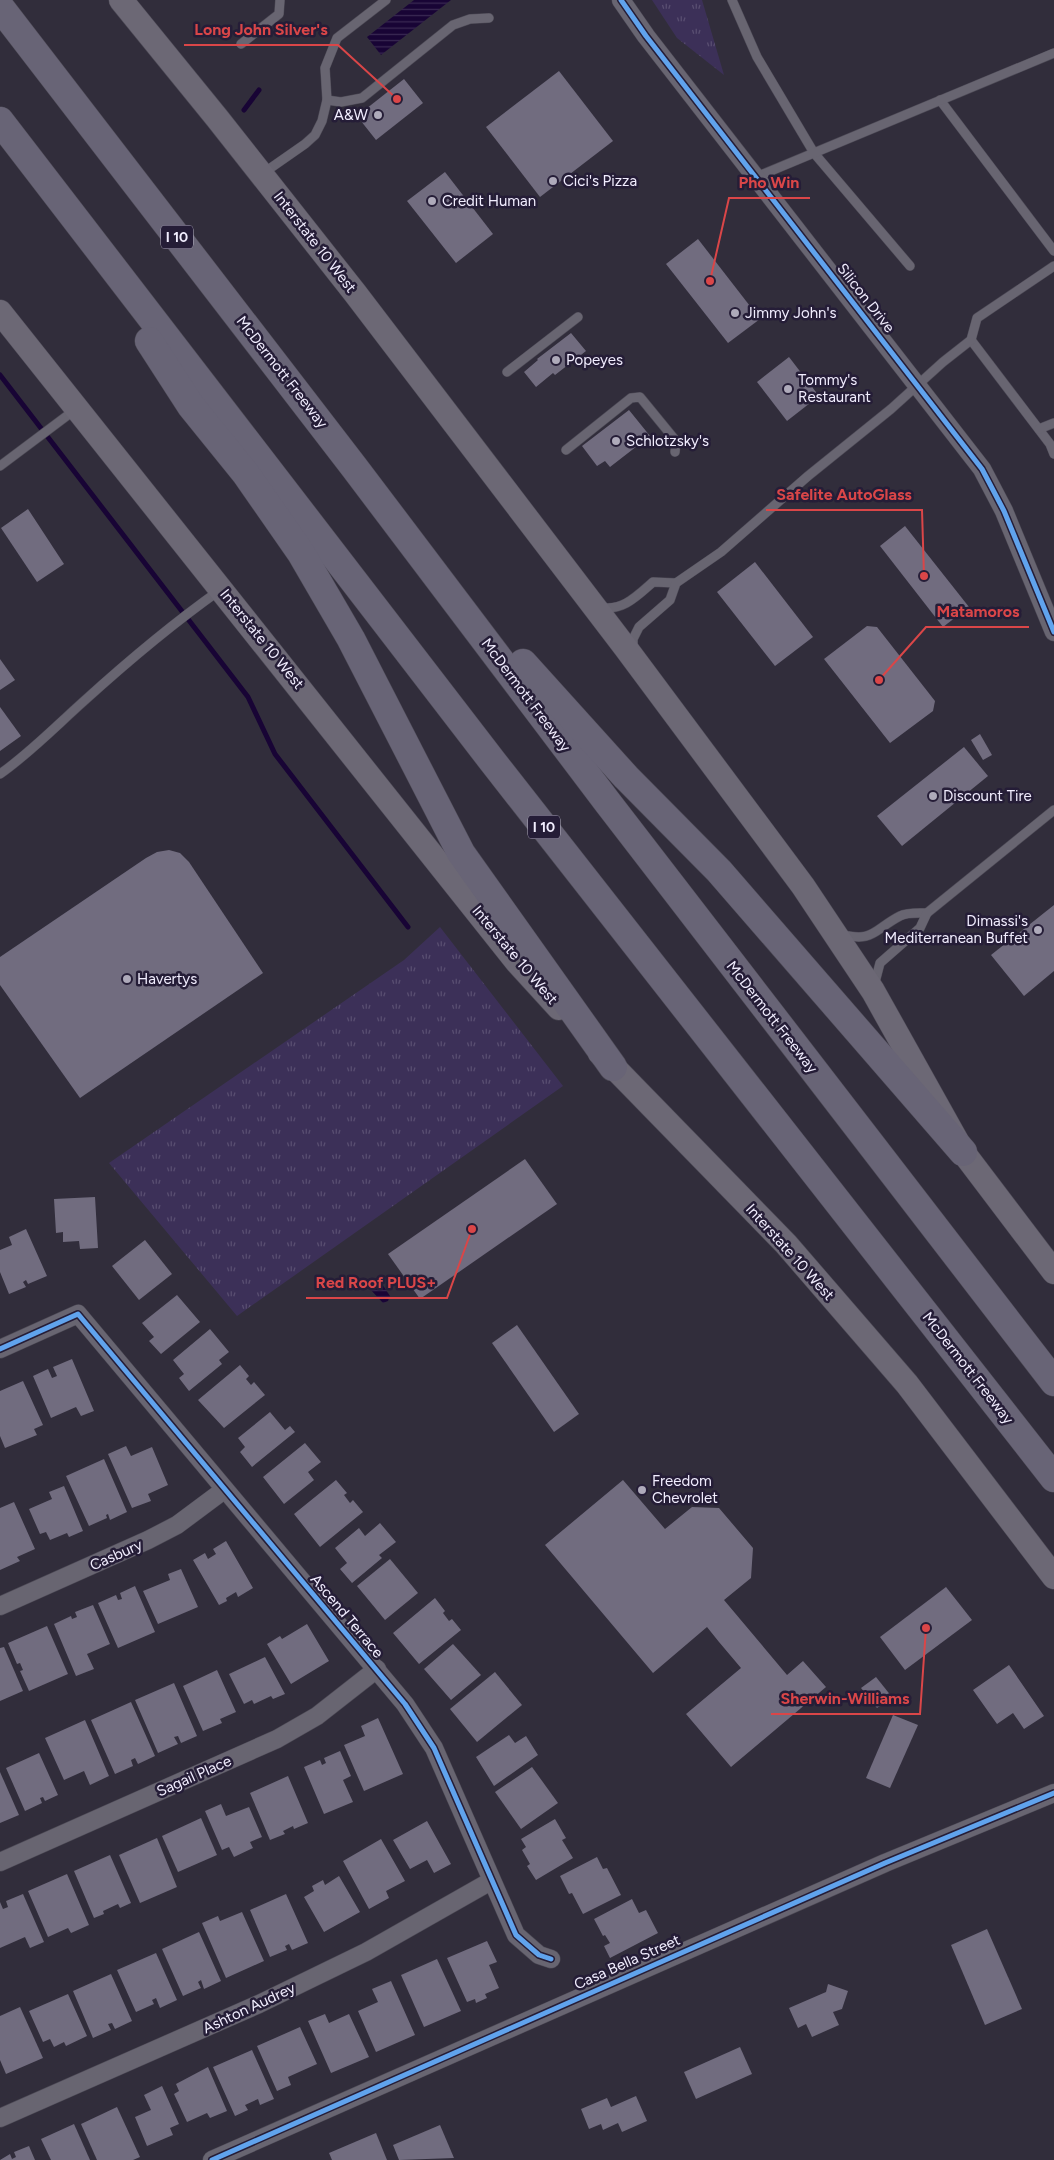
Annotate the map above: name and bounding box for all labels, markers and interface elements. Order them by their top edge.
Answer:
callout: Long John Silver's [184,14,338,45]
text: Long John Silver's [194,20,328,39]
place label: A&W [334,106,369,124]
marker: A&W [372,109,384,121]
callout: Pho Win [729,167,810,198]
place label: Cici's Pizza [563,172,637,190]
text: Pho Win [739,173,799,192]
marker: Cici's Pizza [547,175,559,187]
street label: Interstate 10 West [270,188,360,296]
place label: Credit Human [442,192,536,210]
marker: Credit Human [426,195,438,207]
road number: I 10 [161,226,193,248]
street label: Silicon Drive [833,260,899,336]
place label: Jimmy John's [745,304,836,322]
marker: Jimmy John's [729,307,741,319]
street label: McDermott Freeway [233,312,331,432]
place label: Popeyes [566,351,623,369]
marker: Popeyes [550,354,562,366]
place label: Tommy's Restaurant [798,371,871,406]
marker: Tommy's Restaurant [782,383,794,395]
place label: Schlotzsky's [626,432,709,450]
marker: Schlotzsky's [610,435,622,447]
callout: Safelite AutoGlass [766,479,922,510]
text: Safelite AutoGlass [776,485,912,504]
street label: Interstate 10 West [216,585,308,693]
callout: Matamoros [926,596,1029,627]
text: Matamoros [936,602,1020,621]
street label: McDermott Freeway [478,635,575,755]
place label: Discount Tire [943,787,1032,805]
marker: Discount Tire [927,790,939,802]
road number: I 10 [528,816,560,839]
street label: Interstate 10 West [468,902,562,1008]
place label: Dimassi's Mediterranean Buffet [885,912,1028,947]
marker: Dimassi's Mediterranean Buffet [1032,924,1044,936]
street label: McDermott Freeway [723,957,821,1077]
place label: Havertys [137,970,197,988]
marker: Havertys [121,973,133,985]
street label: Interstate 10 West [742,1200,838,1304]
callout: Red Roof PLUS+ [306,1267,447,1298]
text: Red Roof PLUS+ [316,1273,436,1292]
street label: McDermott Freeway [919,1308,1017,1428]
place label: Freedom Chevrolet [652,1472,718,1507]
marker: Freedom Chevrolet [636,1484,648,1496]
street label: Casbury [87,1535,145,1575]
street label: Ascend Terrace [307,1570,387,1662]
callout: Sherwin-Williams [771,1683,920,1714]
text: Sherwin-Williams [781,1689,910,1708]
street label: Sagail Place [154,1752,234,1800]
street label: Casa Bella Street [571,1930,683,1993]
street label: Ashton Audrey [200,1979,298,2037]

